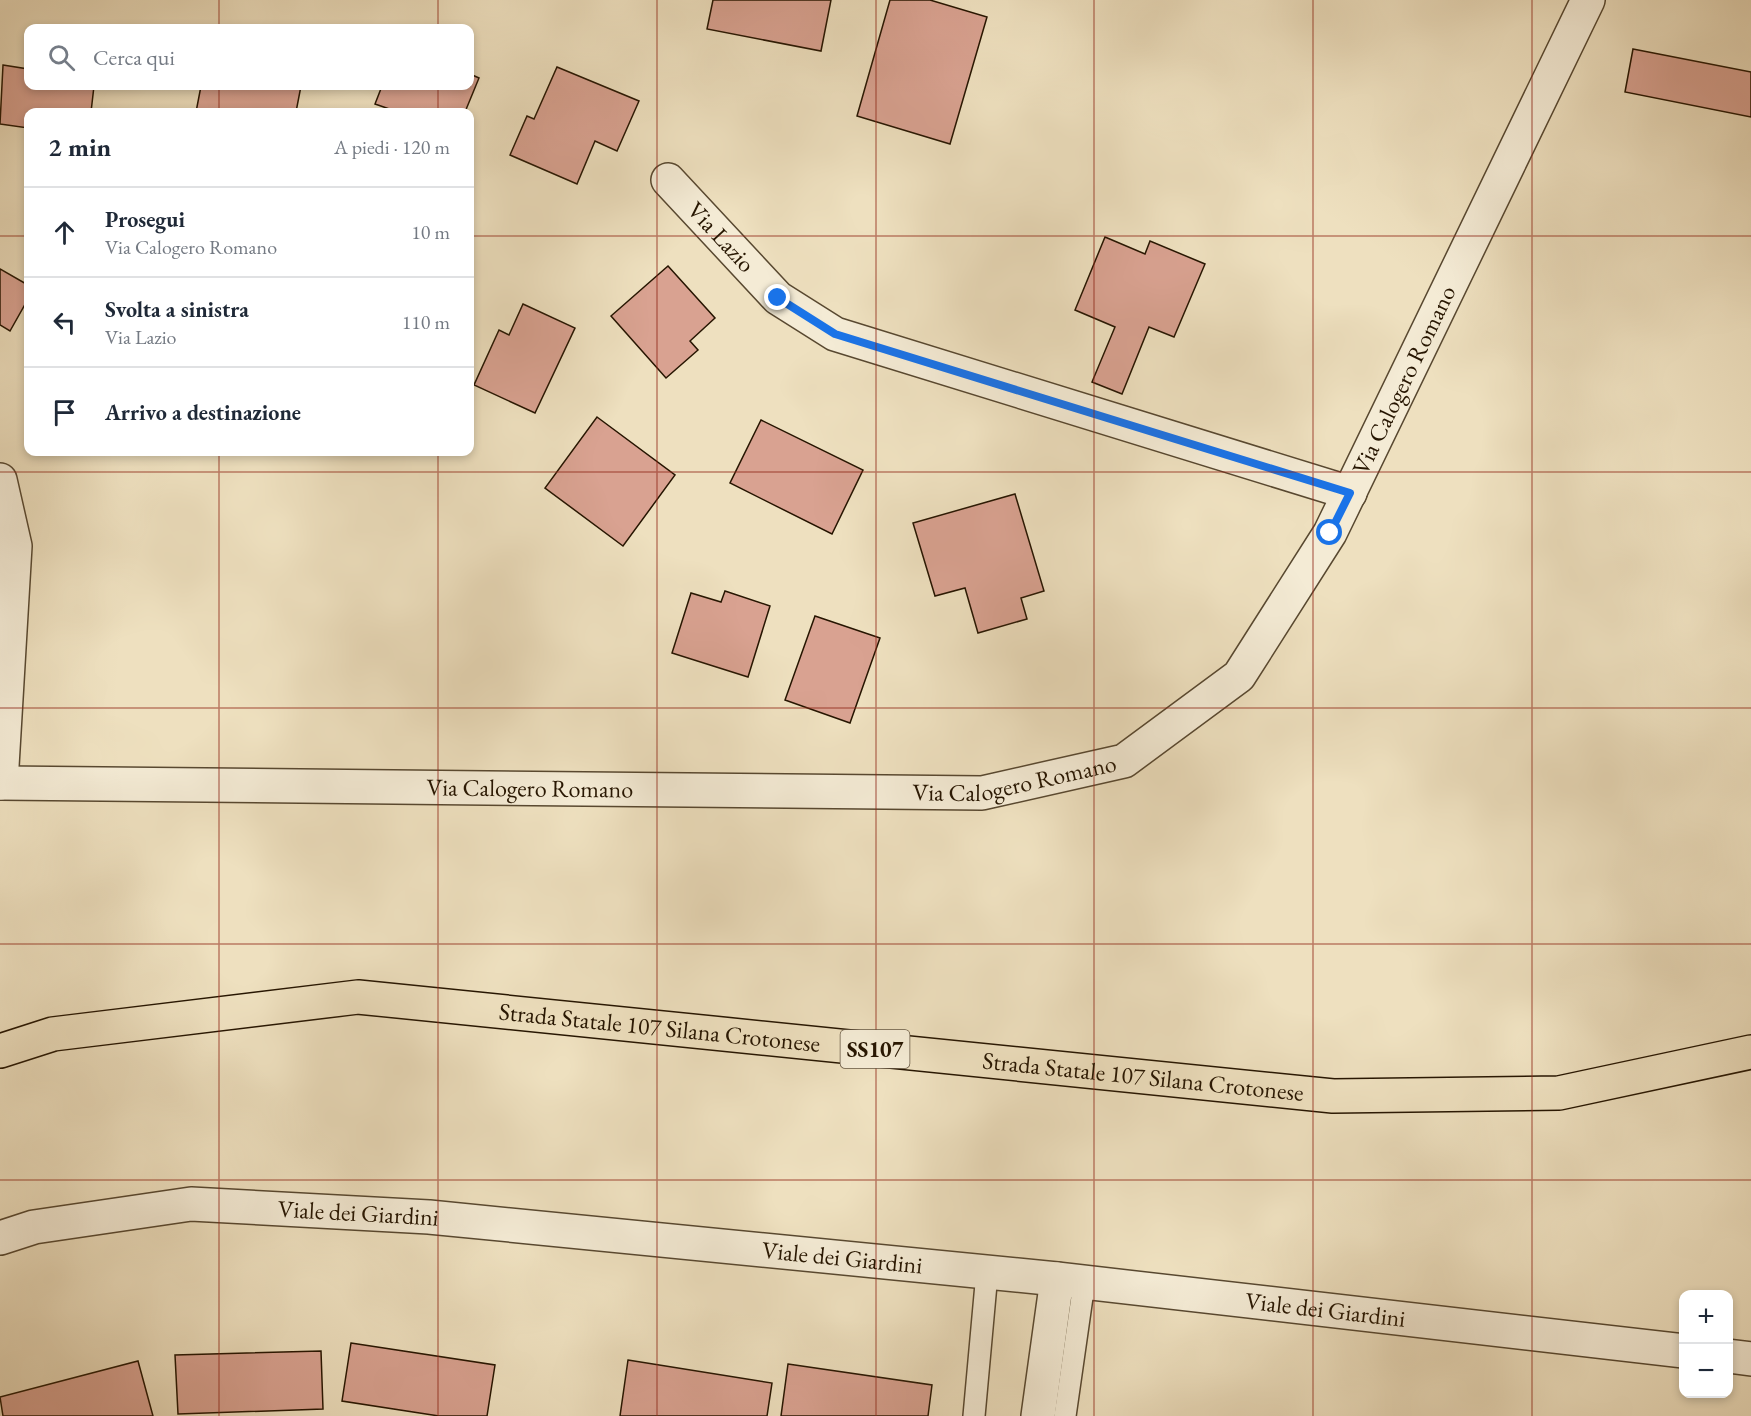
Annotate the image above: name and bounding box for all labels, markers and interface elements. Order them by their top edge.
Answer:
search box [24,24,474,90]
icon: search [45,41,78,74]
text: Cerca qui [93,43,175,72]
text: 2 min [48,130,111,164]
text: A piedi · 120 m [334,134,450,160]
street label: Via Lazio [681,195,762,279]
text: Prosegui [105,205,185,234]
icon: ahead [48,216,81,249]
text: 10 m [411,219,450,245]
text: Via Calogero Romano [105,234,277,260]
street label: Via Calogero Romano [1345,280,1463,480]
route end [764,284,790,310]
text: Svolta a sinistra [105,295,249,324]
icon: left [48,306,81,339]
text: 110 m [402,309,450,335]
text: Via Lazio [105,324,177,350]
icon: arrive [48,396,81,429]
text: Arrivo a destinazione [105,398,301,427]
route start [1316,519,1342,545]
street label: Via Calogero Romano [912,747,1119,808]
street label: Via Calogero Romano [427,771,634,804]
street label: Strada Statale 107 Silana Crotonese [497,995,822,1059]
road number: SS107 [840,1030,910,1068]
street label: Strada Statale 107 Silana Crotonese [981,1044,1305,1108]
street label: Viale dei Giardini [277,1193,440,1233]
street label: Viale dei Giardini [761,1234,924,1281]
street label: Viale dei Giardini [1244,1285,1407,1334]
map controls [1679,1290,1733,1398]
button: + [1679,1290,1733,1344]
button: − [1679,1344,1733,1398]

